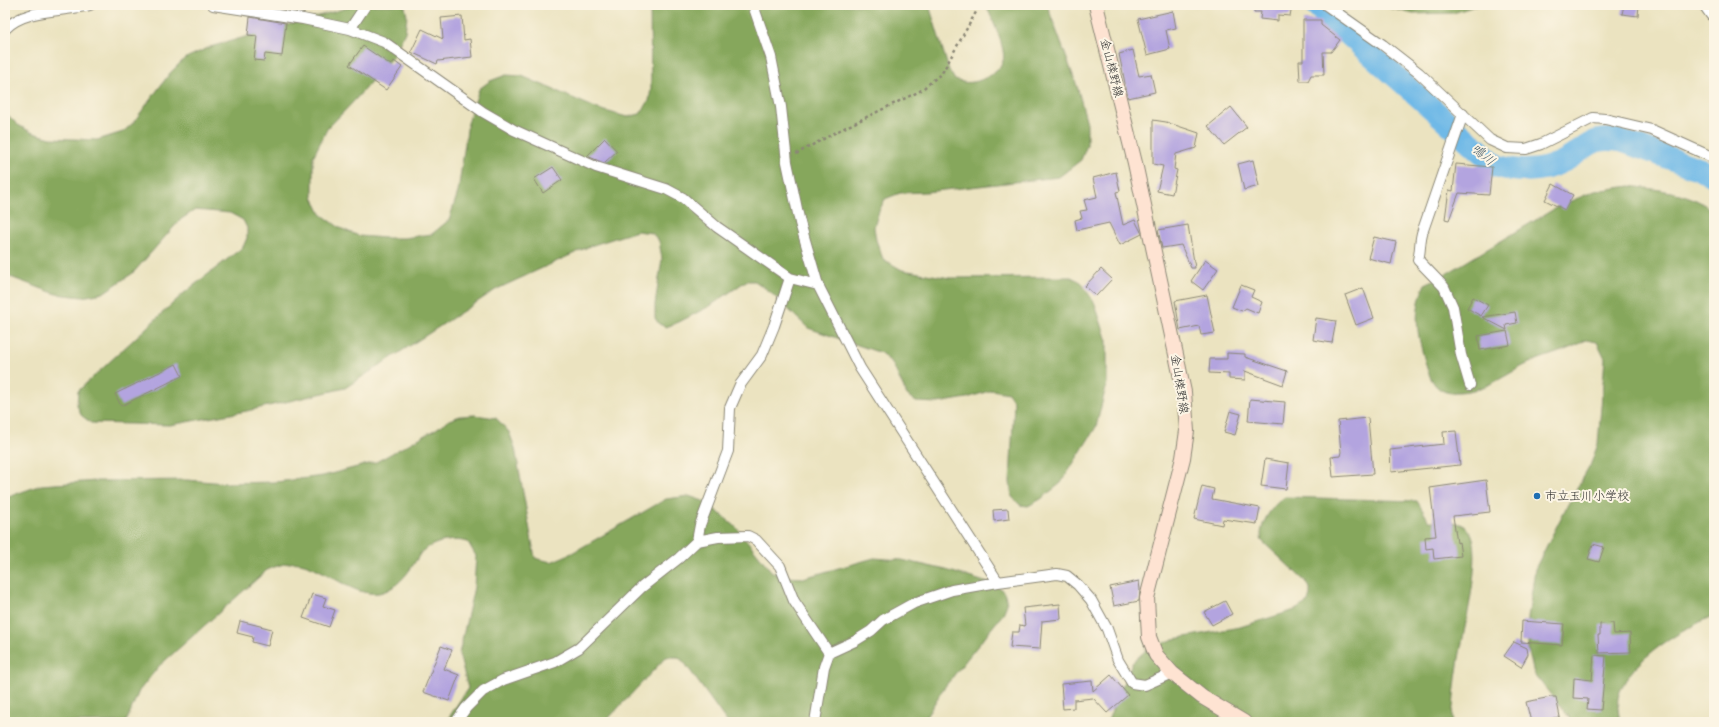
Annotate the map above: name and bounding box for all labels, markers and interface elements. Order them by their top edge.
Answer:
street label: 金山檪野線 [1097,37,1126,99]
water label: 鳴川 [1468,140,1498,169]
street label: 金山檪野線 [1167,353,1192,415]
place label: 市立玉川小学校 [1545,489,1629,504]
marker: 市立玉川小学校 [1532,491,1542,501]

